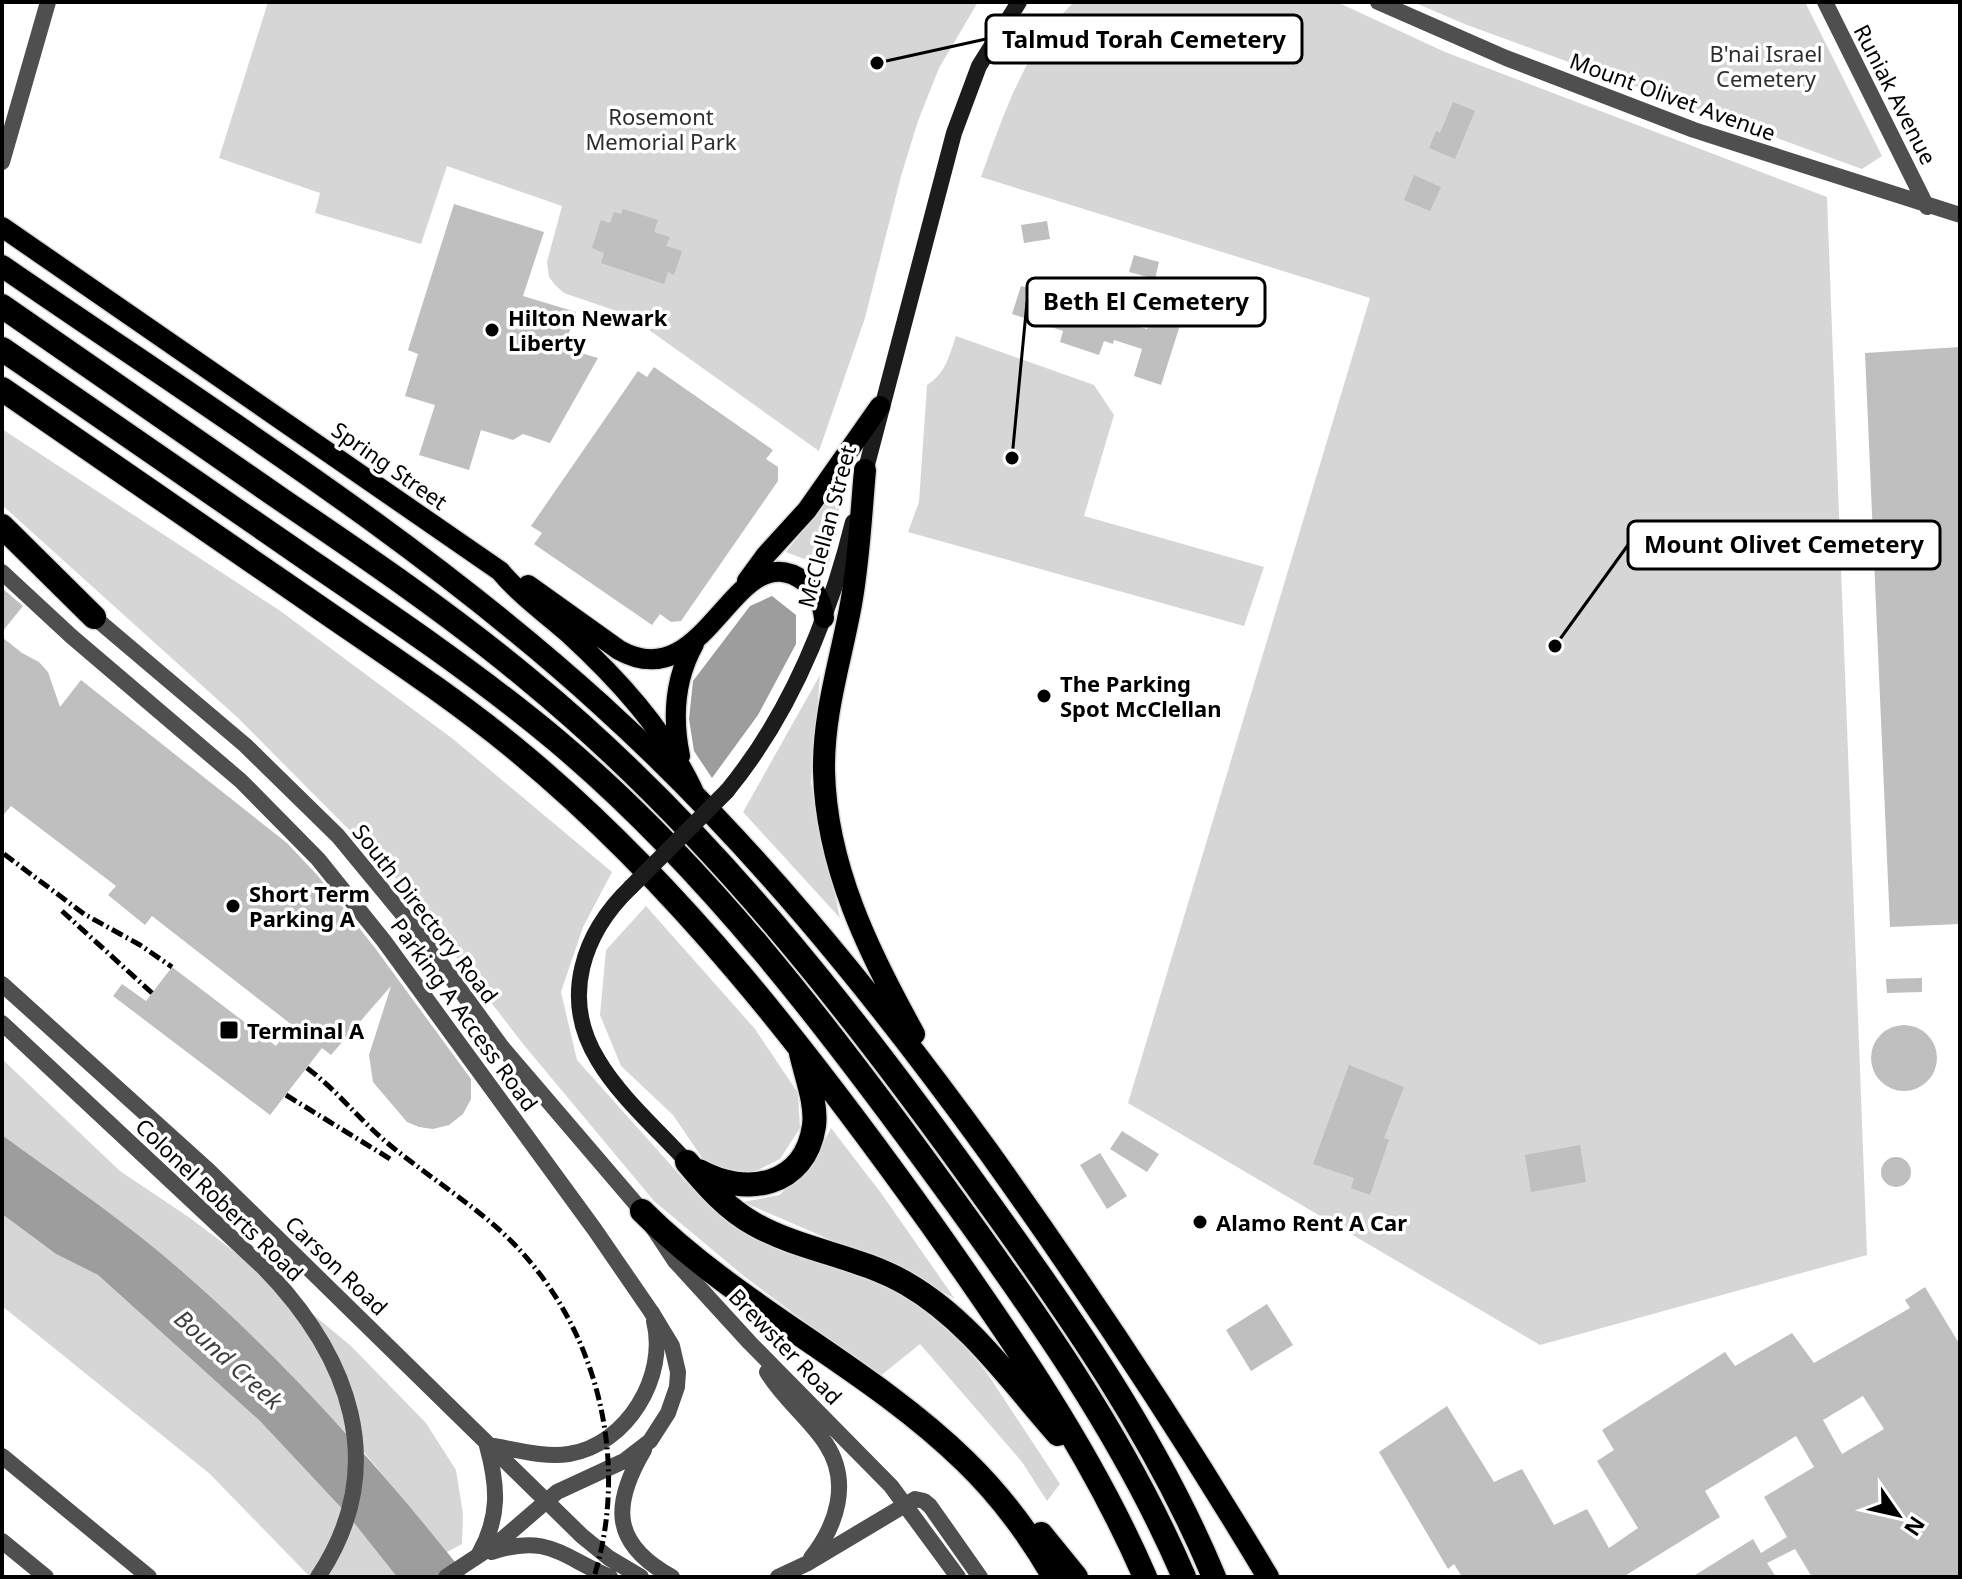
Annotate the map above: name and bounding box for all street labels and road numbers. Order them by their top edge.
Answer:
street label: Runiak Avenue [1848,19,1944,169]
street label: Mount Olivet Avenue [1566,45,1780,147]
street label: Spring Street [326,414,454,516]
street label: McClellan Street [790,441,862,611]
street label: South Directory Road [347,817,505,1009]
street label: Parking A Access Road [385,911,545,1117]
street label: Colonel Roberts Road [129,1111,311,1287]
street label: Carson Road [279,1209,395,1321]
street label: Brewster Road [723,1281,849,1411]

